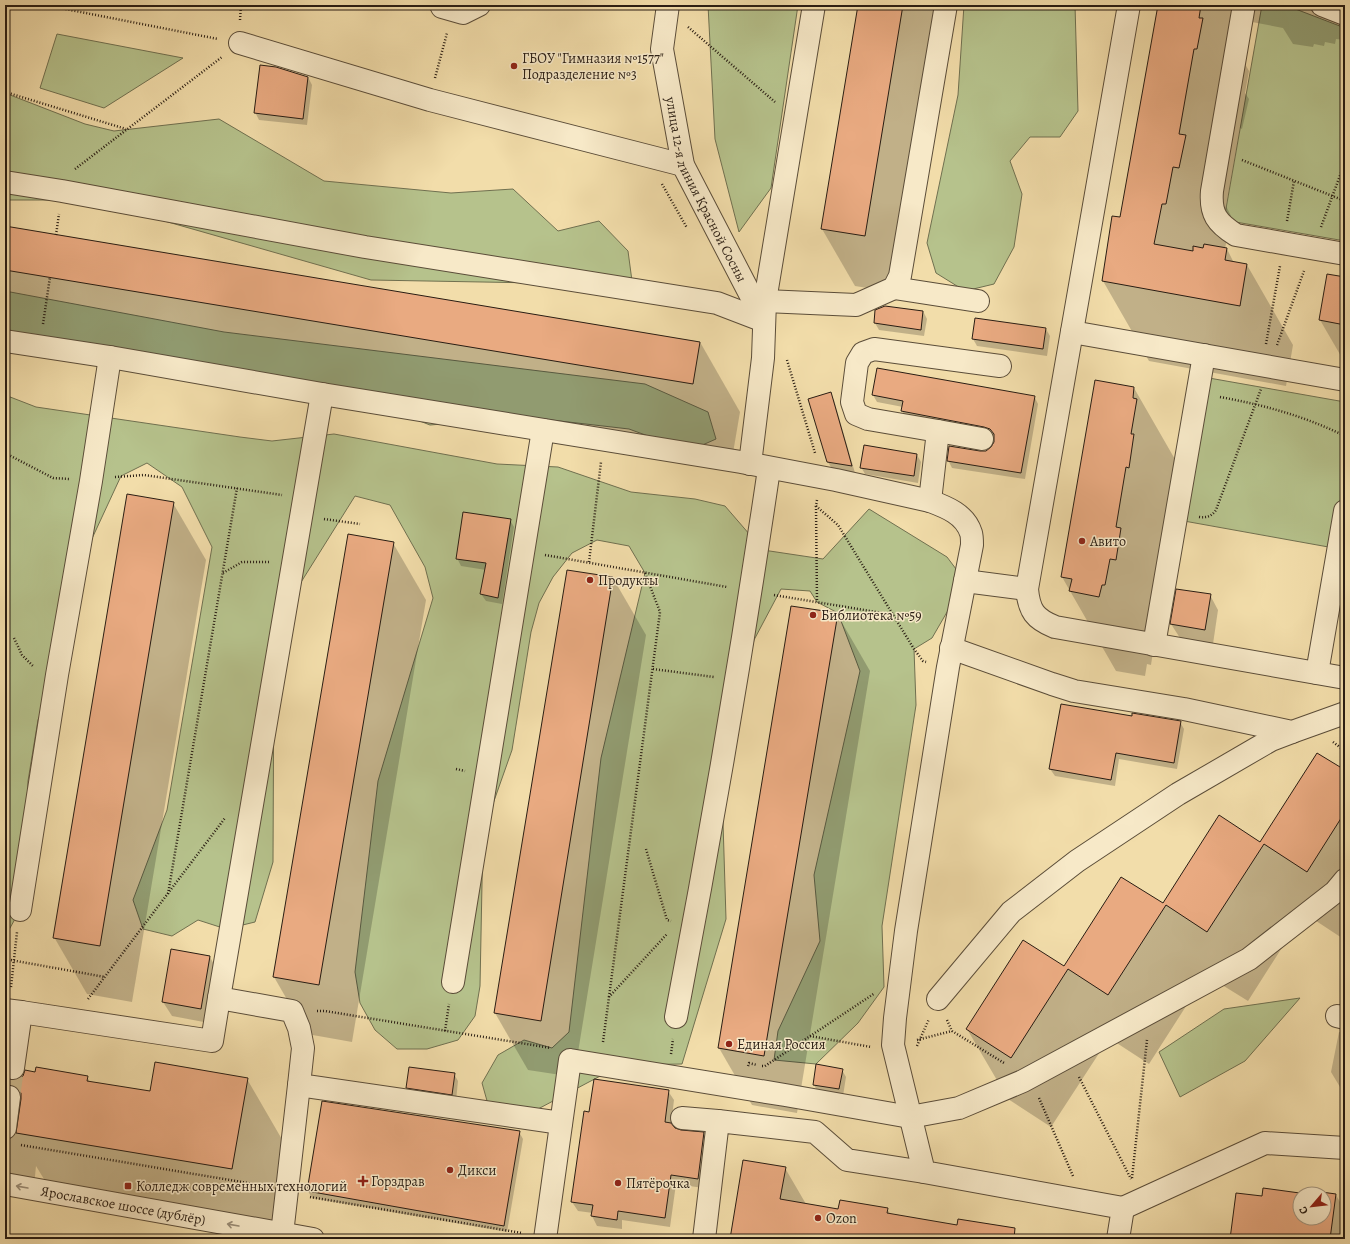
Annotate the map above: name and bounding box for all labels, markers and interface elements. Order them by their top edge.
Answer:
place label: ГБОУ "Гимназия №1577" Подразделение №3 [522,49,664,84]
marker: ГБОУ "Гимназия №1577" Подразделение №3 [509,61,519,71]
street label: улица 12-я линия Красной Сосны [661,94,751,285]
place label: Авито [1089,532,1126,551]
marker: Авито [1077,536,1087,546]
place label: Продукты [598,571,658,590]
marker: Продукты [585,575,595,585]
place label: Библиотека №59 [821,606,922,625]
marker: Библиотека №59 [808,610,818,620]
place label: Единая Россия [737,1035,826,1054]
marker: Единая Россия [724,1039,734,1049]
place label: Дикси [458,1161,496,1180]
marker: Дикси [445,1165,455,1175]
place label: Горздрав [371,1172,425,1191]
place label: Пятёрочка [626,1174,690,1193]
marker: Горздрав [358,1176,368,1186]
place label: Колледж современных технологий [136,1177,347,1196]
marker: Пятёрочка [613,1178,623,1188]
marker: Колледж современных технологий [123,1181,133,1191]
one-way arrow [16,1182,29,1190]
street label: Ярославское шоссе (дублёр) [39,1182,207,1230]
north arrow [1292,1186,1332,1226]
text: С [1295,1204,1312,1217]
place label: Ozon [826,1209,857,1228]
marker: Ozon [813,1213,823,1223]
one-way arrow [227,1221,240,1229]

